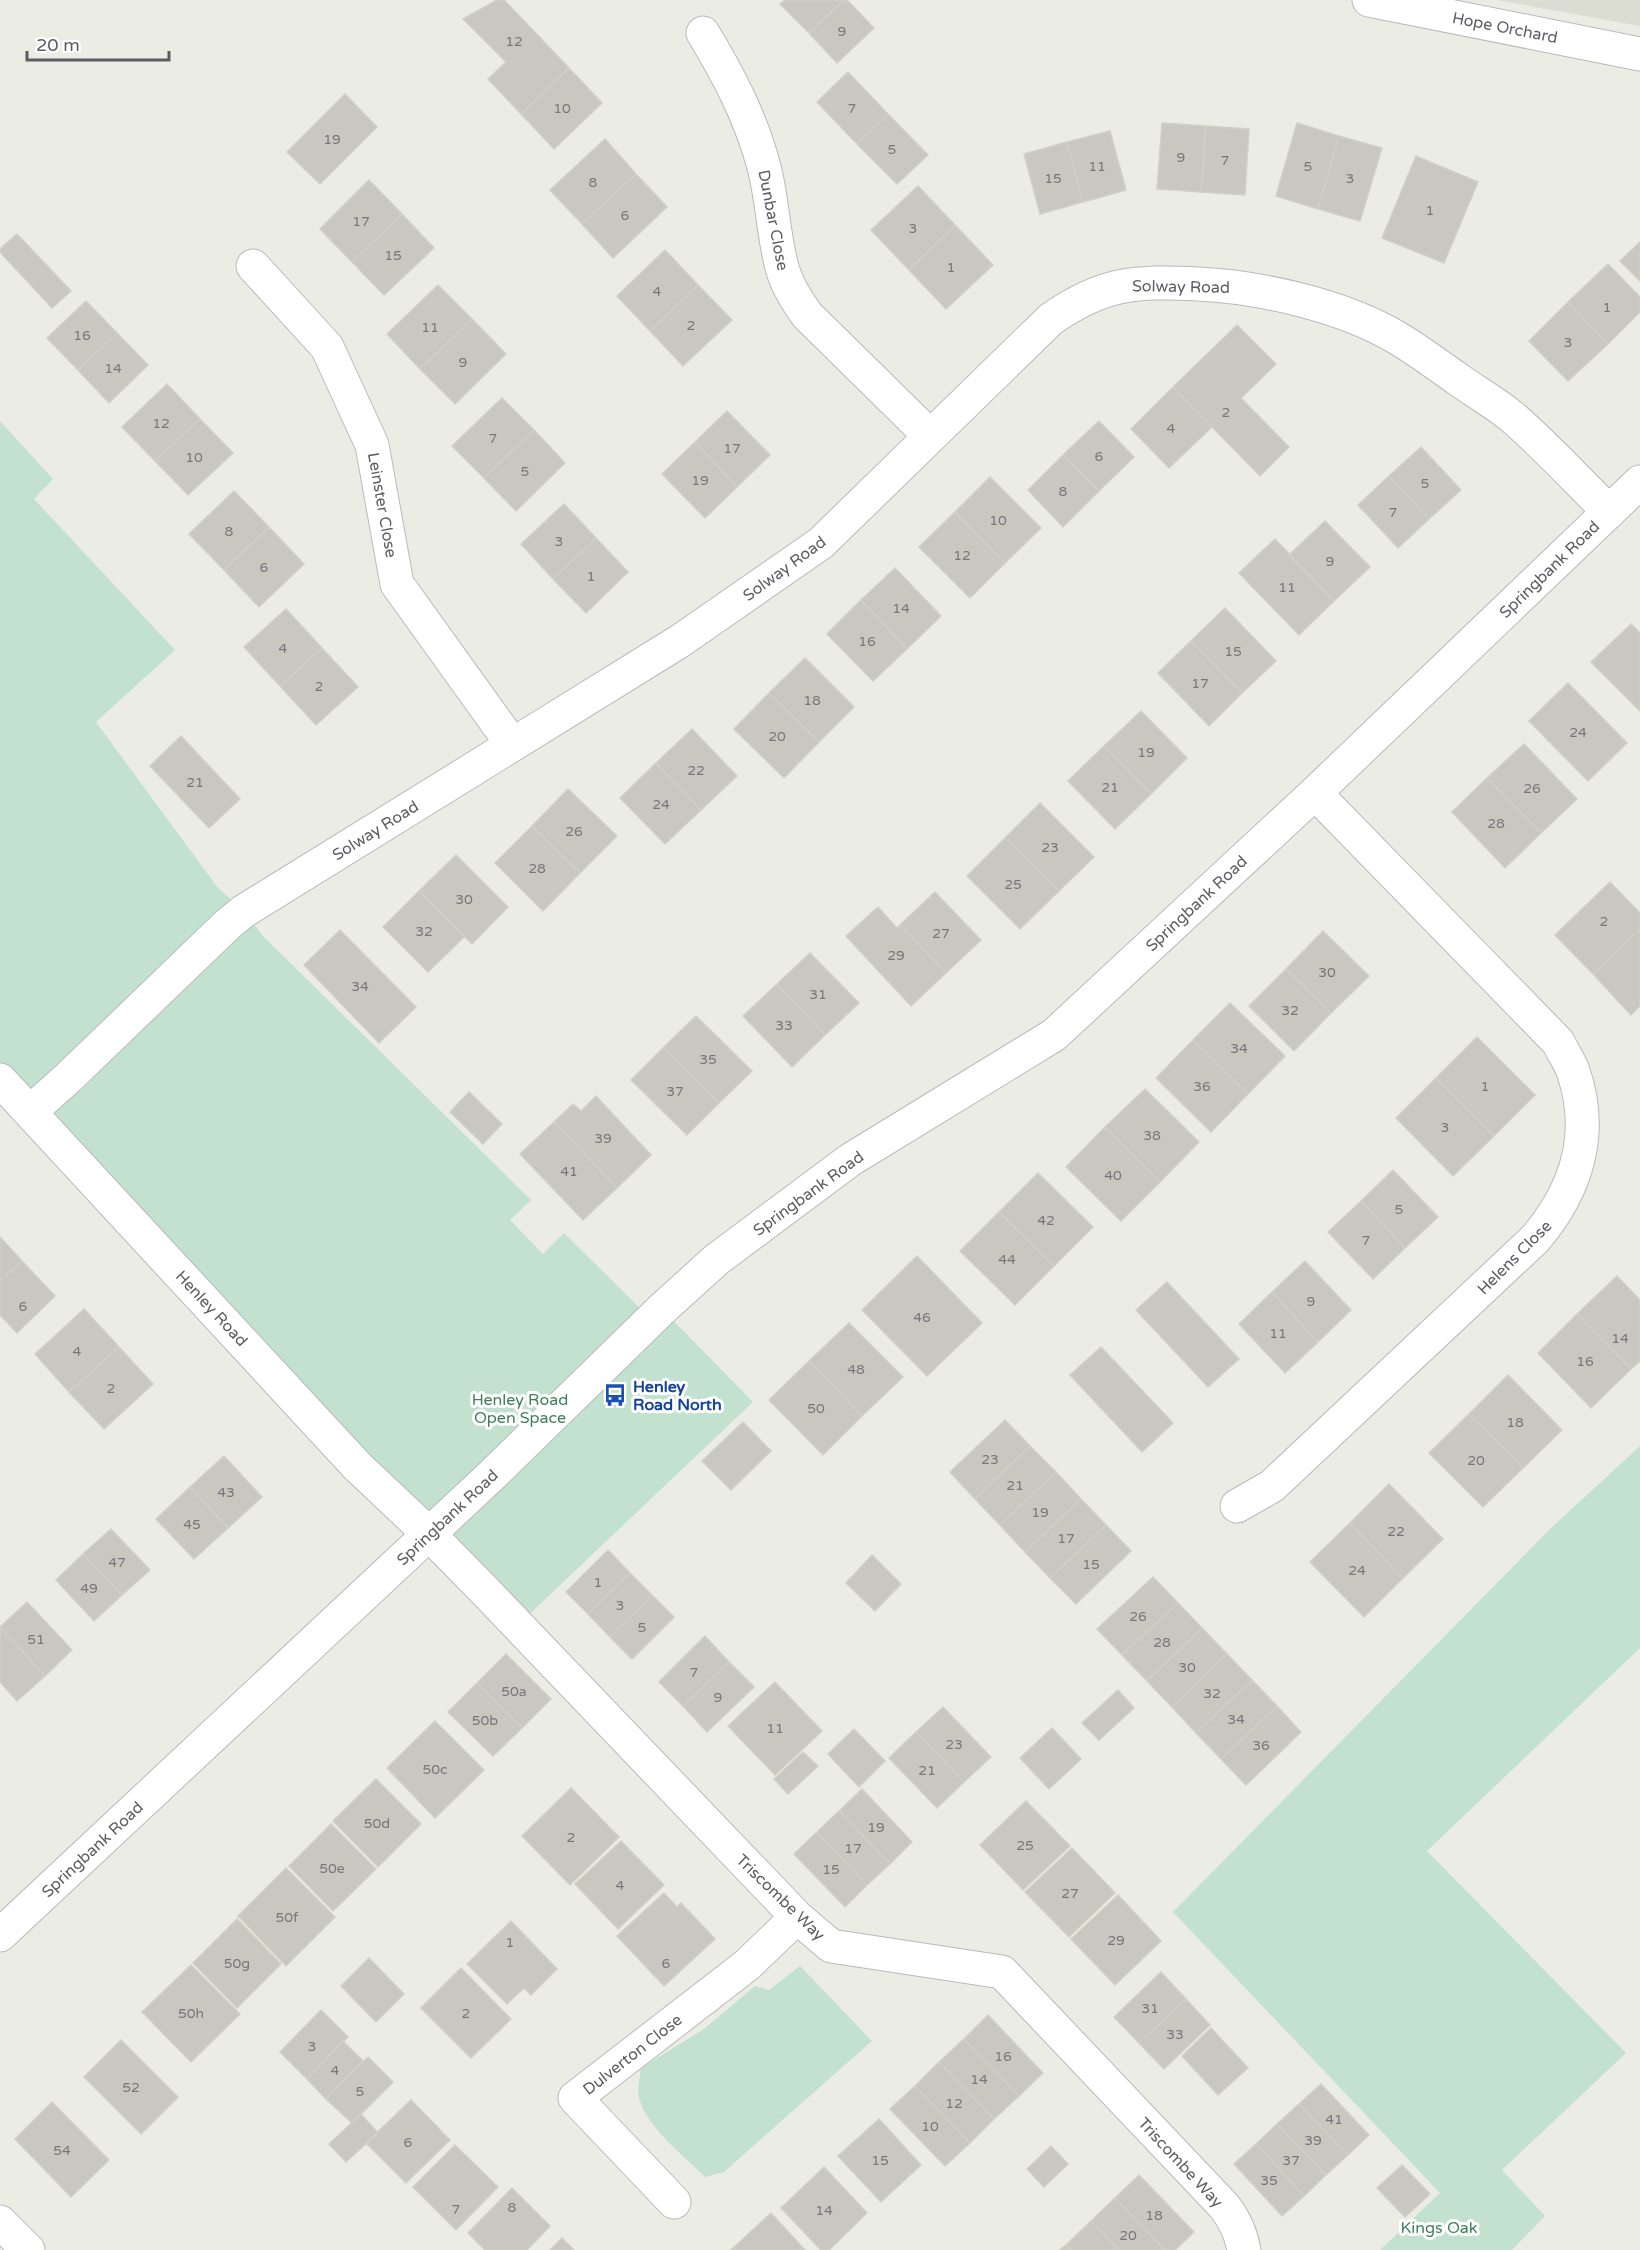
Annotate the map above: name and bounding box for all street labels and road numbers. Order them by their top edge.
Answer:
street label: Hope Orchard [1450,8,1559,48]
street label: Dunbar Close [753,168,793,272]
street label: Solway Road [1132,276,1230,298]
street label: Leinster Close [363,451,401,559]
street label: Springbank Road [1495,517,1604,623]
street label: Solway Road [739,532,830,606]
street label: Solway Road [329,796,422,865]
street label: Springbank Road [1142,852,1252,956]
street label: Springbank Road [749,1147,868,1241]
street label: Helens Close [1473,1216,1556,1299]
street label: Henley Road [171,1267,252,1351]
street label: Springbank Road [393,1466,503,1570]
street label: Springbank Road [38,1798,148,1902]
street label: Triscombe Way [732,1850,829,1945]
street label: Dulverton Close [579,2010,686,2100]
street label: Triscombe Way [1133,2114,1227,2212]

